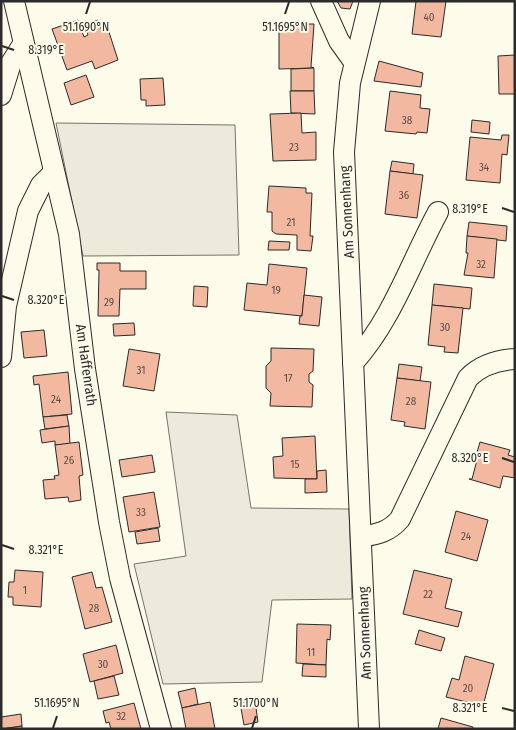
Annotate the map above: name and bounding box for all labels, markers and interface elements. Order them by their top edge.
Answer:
house number: 40 [423,11,435,24]
text: 51.1690°N [63,20,109,34]
text: 51.1695°N [262,20,308,34]
text: 8.319°E [28,43,64,57]
house number: 38 [402,114,413,127]
house number: 23 [289,141,299,154]
house number: 34 [479,161,490,174]
street label: Am Sonnenhang [336,165,358,259]
house number: 36 [399,189,410,202]
text: 8.319°E [452,202,488,216]
house number: 21 [287,216,295,229]
house number: 32 [476,258,486,271]
house number: 19 [271,284,281,297]
text: 8.320°E [28,293,65,307]
house number: 29 [104,296,114,309]
house number: 30 [440,321,451,334]
street label: Am Haffenrath [72,323,100,407]
house number: 31 [137,364,146,377]
house number: 17 [284,372,293,385]
house number: 24 [51,393,62,406]
house number: 28 [406,395,417,408]
text: 8.320°E [452,451,489,465]
house number: 26 [64,454,75,467]
house number: 15 [290,458,300,471]
house number: 33 [136,506,146,519]
house number: 24 [461,530,472,543]
text: 8.321°E [29,543,64,557]
house number: 1 [23,584,27,597]
street label: Am Sonnenhang [355,586,375,680]
house number: 22 [423,588,433,601]
house number: 28 [89,602,100,615]
house number: 11 [307,646,315,659]
house number: 30 [98,658,109,671]
house number: 20 [463,682,474,695]
text: 51.1695°N [34,696,80,710]
text: 51.1700°N [233,696,279,710]
text: 8.321°E [453,701,488,715]
house number: 32 [116,710,126,723]

